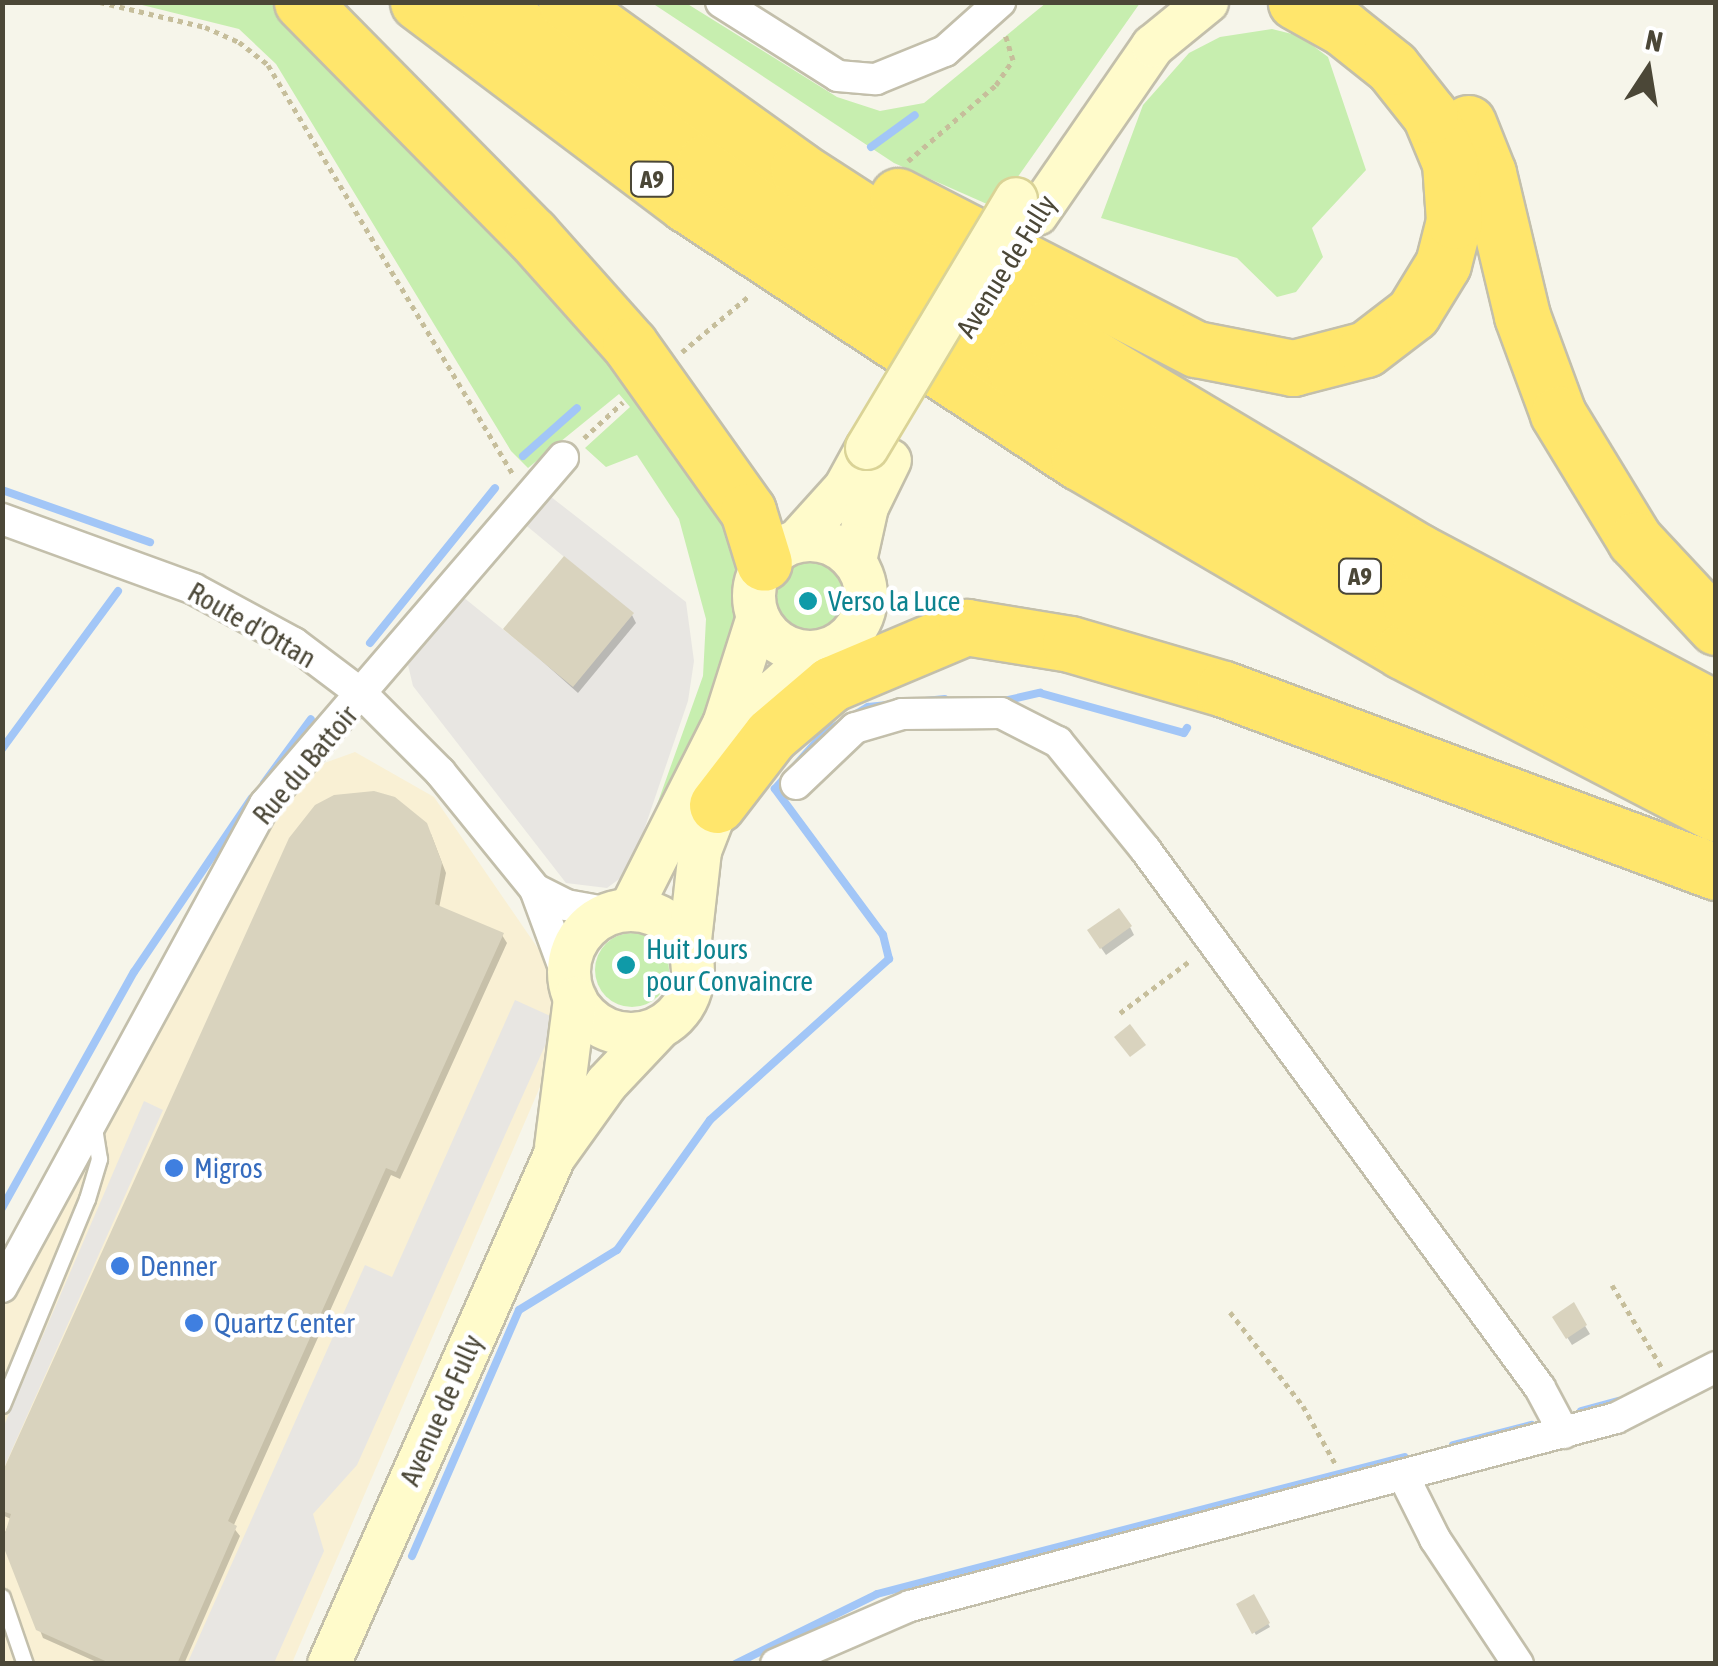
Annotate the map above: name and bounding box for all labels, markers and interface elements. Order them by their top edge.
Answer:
north arrow [1598,20,1698,120]
text: N [1643,23,1666,58]
road number: A9 [630,159,674,199]
street label: Avenue de Fully [949,188,1063,344]
road number: A9 [1338,556,1382,596]
street label: Route d'Ottan [182,575,322,675]
place label: Verso la Luce [828,584,960,618]
marker: Verso la Luce [797,590,819,612]
street label: Rue du Battoir [246,699,364,831]
place label: Huit Jours pour Convaincre [646,932,813,998]
marker: Huit Jours pour Convaincre [615,954,637,976]
place label: Migros [194,1151,263,1185]
marker: Migros [163,1157,185,1179]
place label: Denner [140,1249,217,1283]
marker: Denner [109,1255,131,1277]
place label: Quartz Center [214,1306,355,1340]
marker: Quartz Center [183,1312,205,1334]
street label: Avenue de Fully [393,1329,489,1491]

